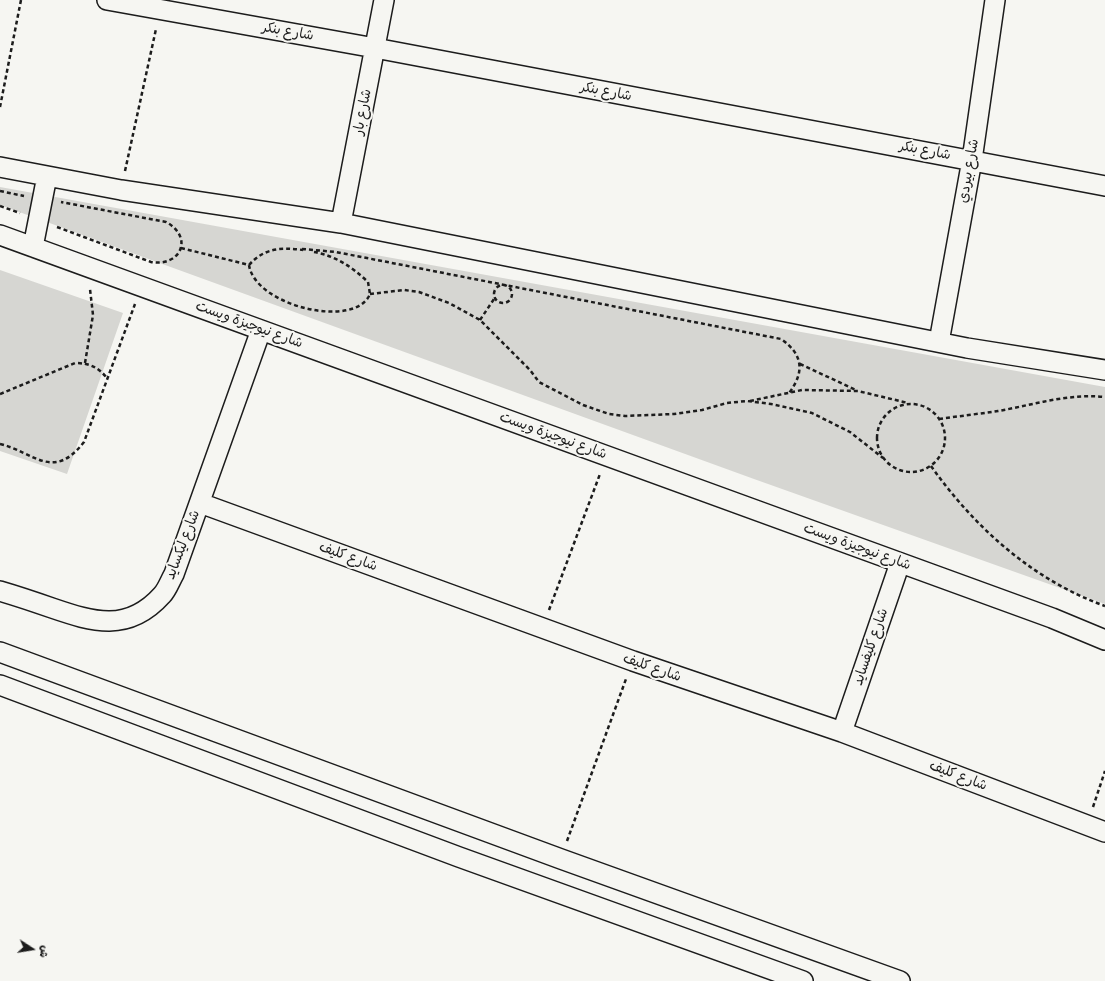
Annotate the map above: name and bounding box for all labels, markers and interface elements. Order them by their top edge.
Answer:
street label: شارع بنكر [261,19,315,45]
street label: شارع بنكر [579,79,633,105]
street label: شارع بار [350,88,376,136]
street label: شارع بنكر [898,138,952,164]
street label: شارع بيردي [955,138,983,204]
street label: شارع نيوجيزة ويست [193,298,305,352]
street label: شارع نيوجيزة ويست [497,409,609,463]
street label: شارع ليكسايد [162,508,204,582]
street label: شارع نيوجيزة ويست [801,520,913,574]
street label: شارع كليف [317,539,379,575]
street label: شارع كليفسايد [850,606,892,688]
street label: شارع كليف [621,650,683,686]
street label: شارع كليف [927,757,989,795]
north arrow [12,929,52,969]
text: ش [37,944,52,959]

